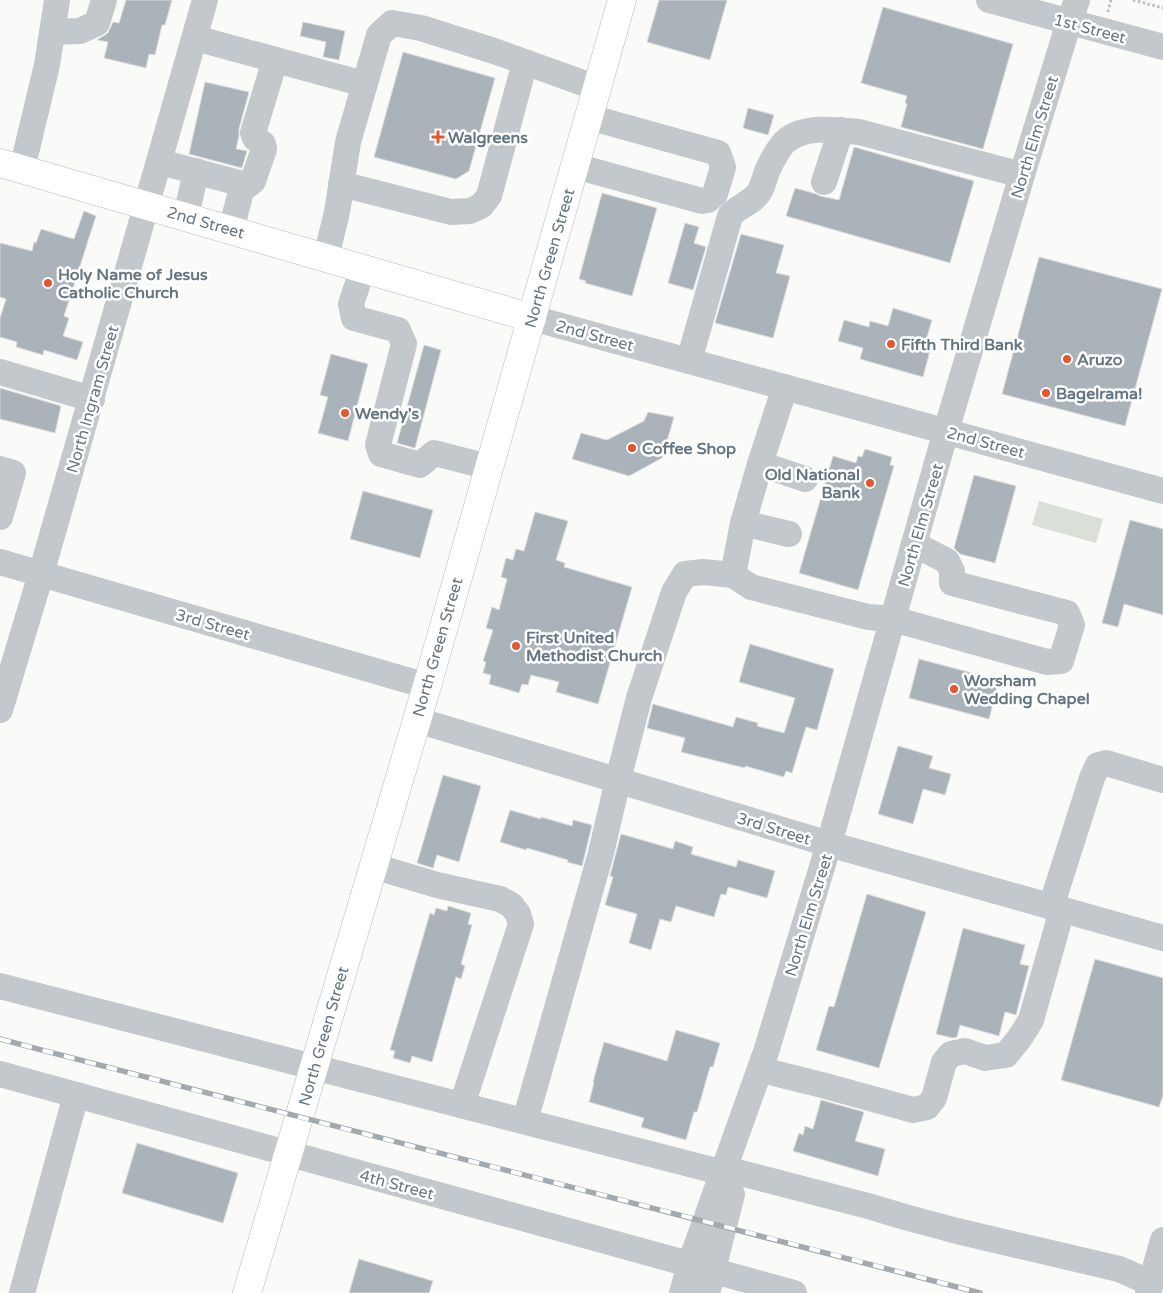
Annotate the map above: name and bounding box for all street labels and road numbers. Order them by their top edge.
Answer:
street label: 1st Street [1052,10,1128,48]
street label: North Elm Street [1007,74,1063,201]
street label: North Green Street [520,186,579,330]
street label: 2nd Street [165,202,247,244]
street label: 2nd Street [554,316,636,356]
street label: North Ingram Street [62,323,124,475]
street label: 2nd Street [945,423,1027,463]
street label: North Elm Street [894,461,948,589]
street label: North Green Street [408,575,467,719]
street label: 3rd Street [173,605,252,645]
street label: 3rd Street [734,808,813,850]
street label: North Elm Street [781,852,837,979]
street label: North Green Street [294,964,353,1108]
street label: 4th Street [358,1165,436,1204]

